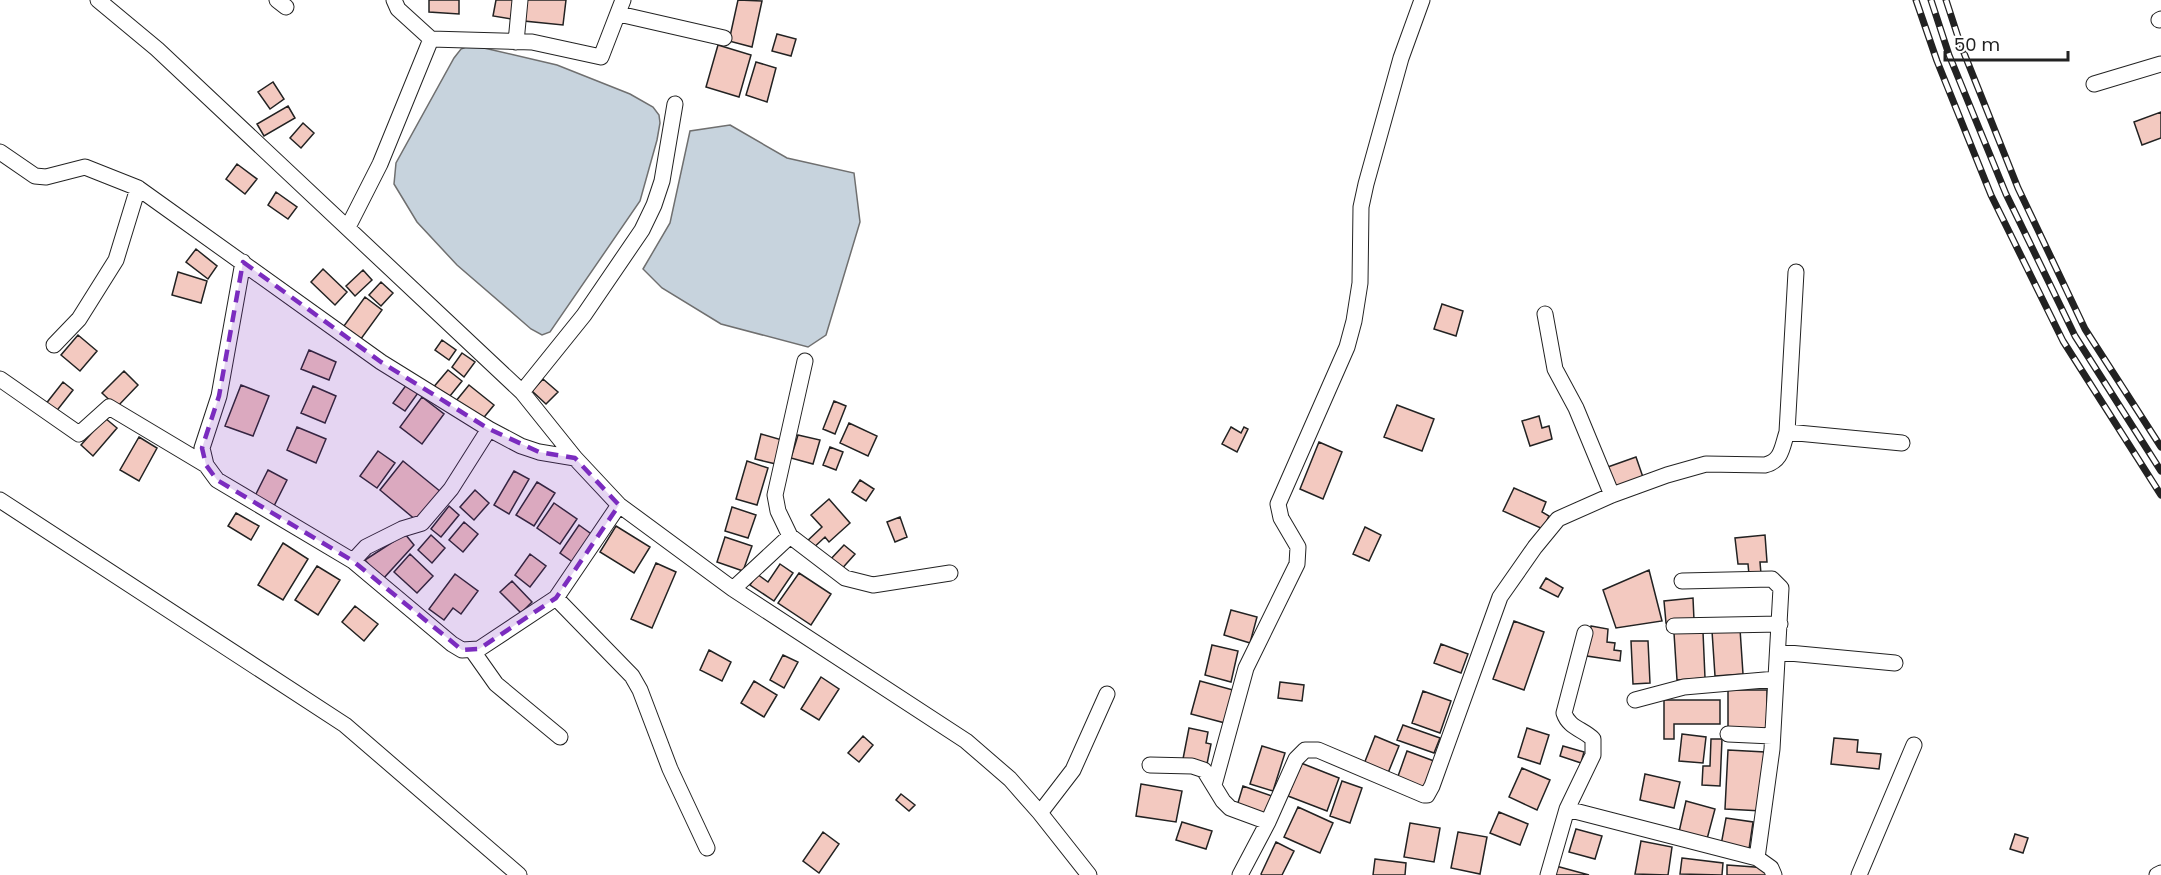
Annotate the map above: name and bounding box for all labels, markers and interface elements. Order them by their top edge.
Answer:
scale bar [1945,24,2068,62]
text: 50 m [1954,32,2000,57]

